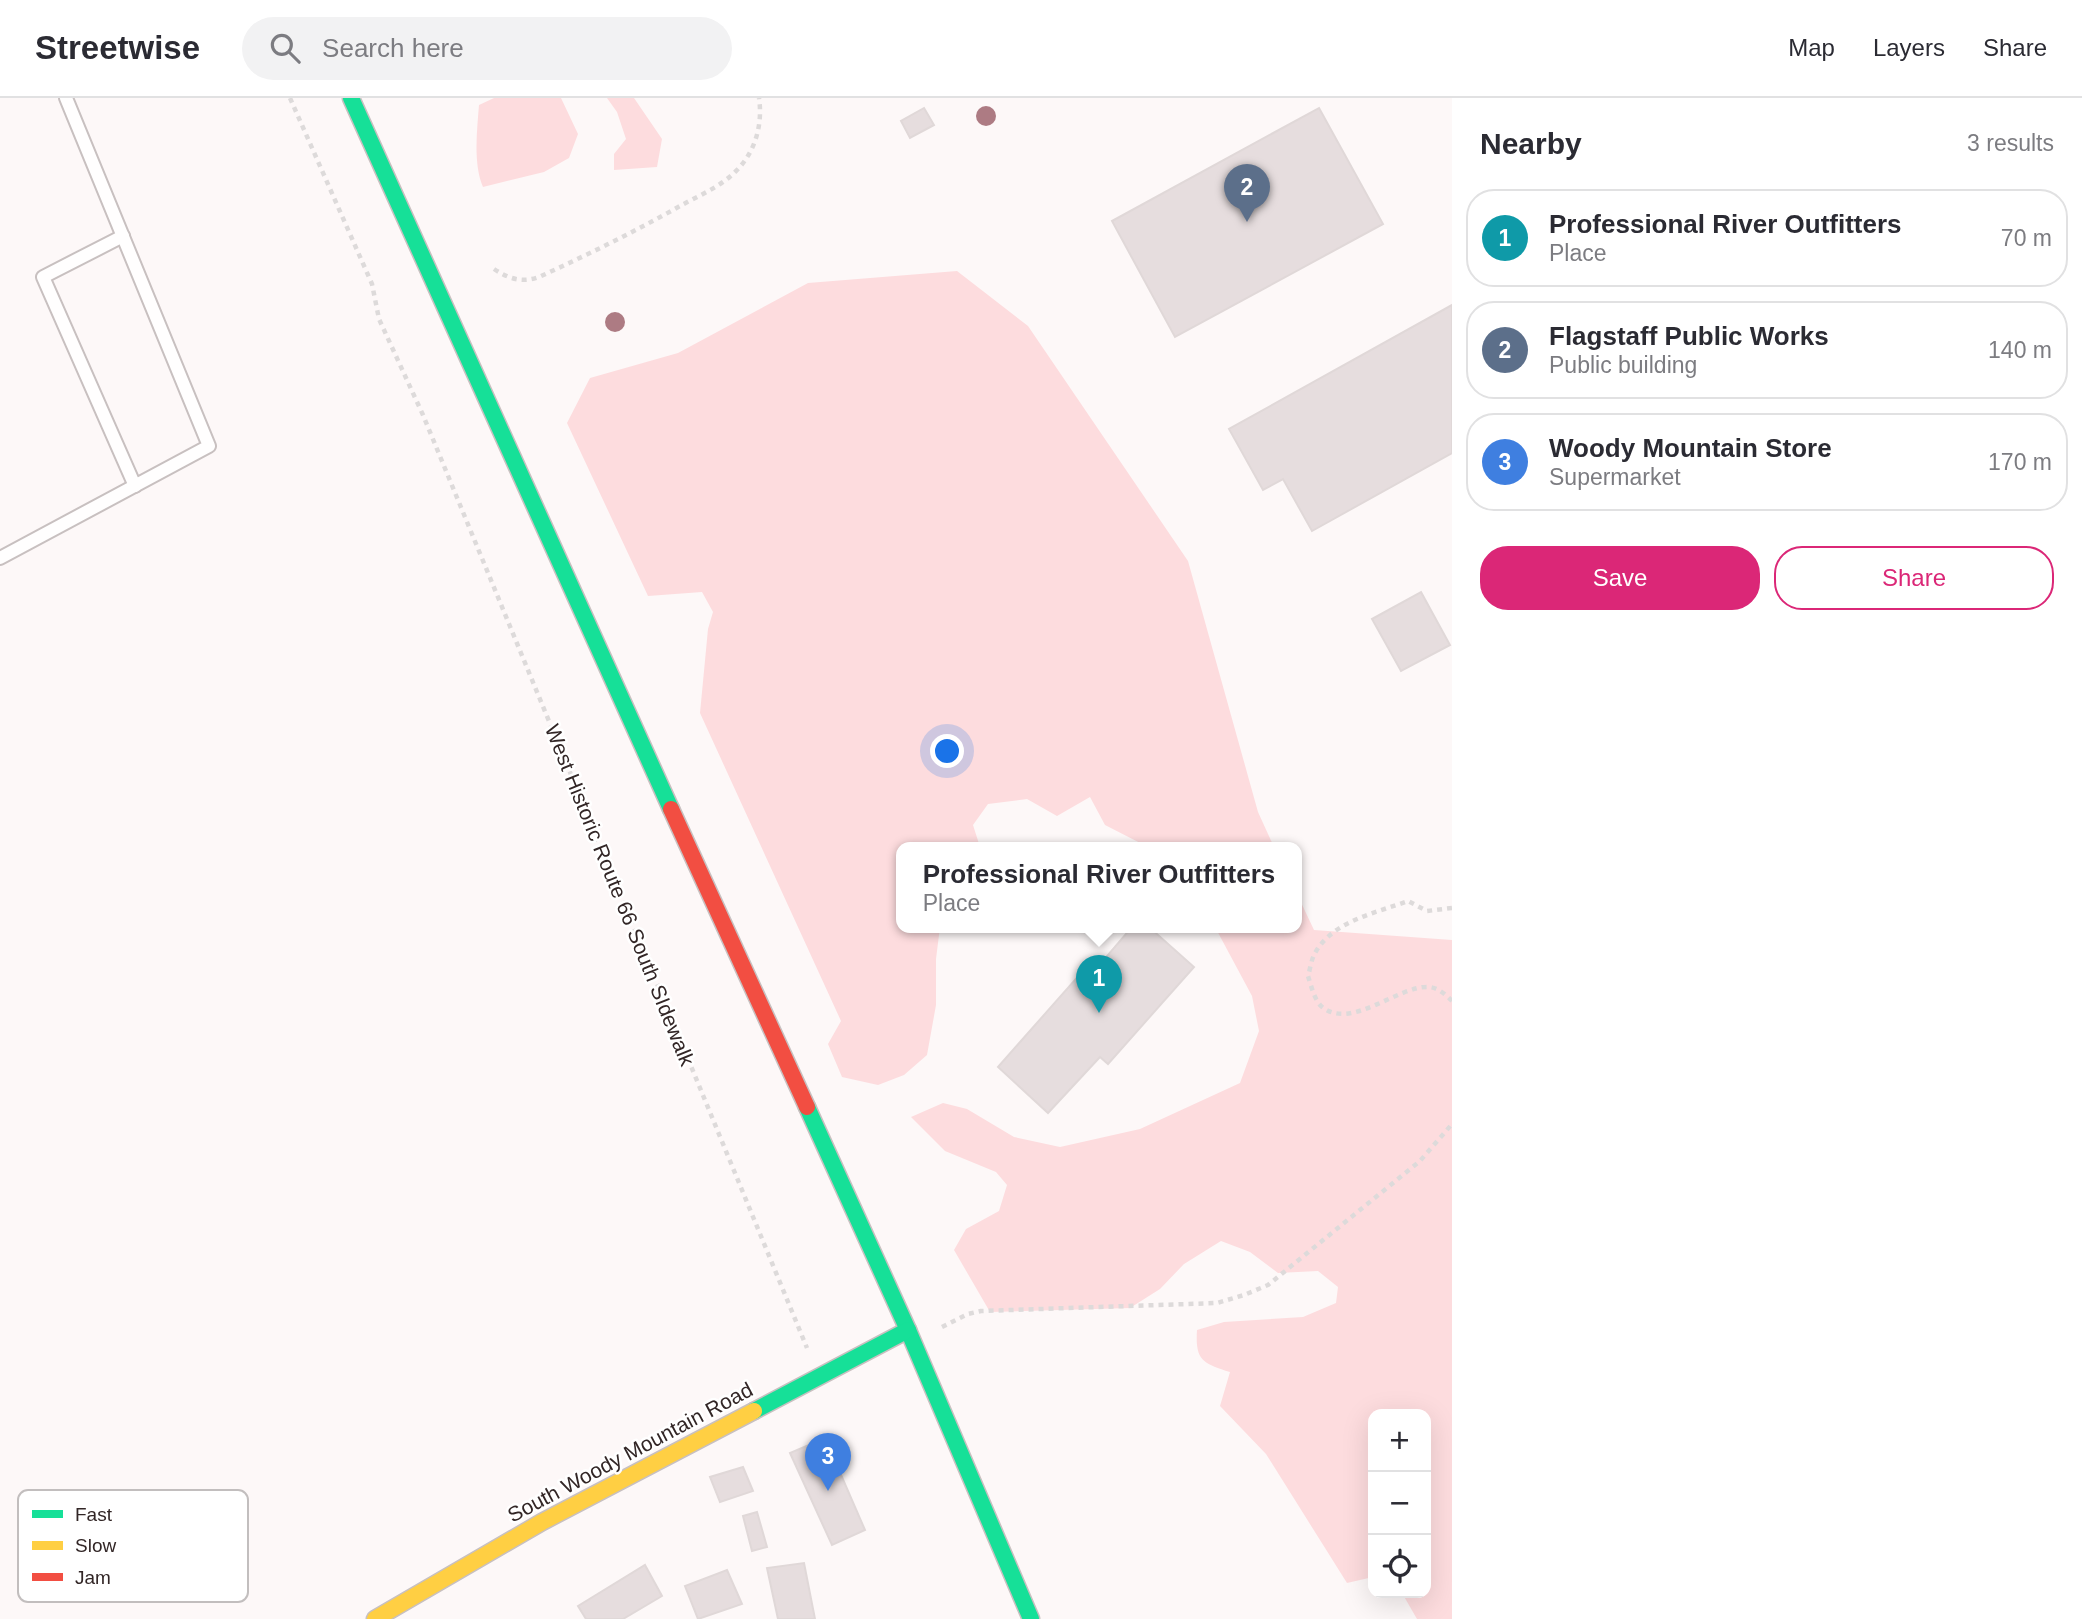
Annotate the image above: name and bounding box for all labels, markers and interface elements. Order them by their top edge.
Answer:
search box [242,17,732,80]
text: Streetwise [35,29,200,66]
icon: search [266,29,304,67]
text: Search here [322,33,464,63]
text: Map [1788,34,1835,61]
text: Layers [1873,34,1945,61]
text: Share [1983,34,2047,61]
text: Nearby [1480,127,1582,160]
text: 3 results [1967,130,2054,156]
pin: 2 [1224,164,1270,222]
text: Professional River Outfitters [1549,209,1902,239]
text: 1 [1499,225,1511,251]
text: 70 m [2001,225,2052,251]
text: Place [1549,240,1607,266]
text: Flagstaff Public Works [1549,321,1829,351]
text: 2 [1499,337,1511,363]
text: 140 m [1988,337,2052,363]
text: Public building [1549,352,1697,378]
text: Woody Mountain Store [1549,433,1832,463]
text: 3 [1499,449,1511,475]
text: 170 m [1988,449,2052,475]
text: Supermarket [1549,464,1681,490]
button: Save [1480,546,1760,610]
button: Share [1774,546,2054,610]
street label: West Historic Route 66 South SIdewalk [541,721,699,1069]
your location [930,734,964,768]
popup [896,842,1302,933]
text: Professional River Outfitters [923,859,1275,889]
text: Place [923,890,980,916]
pin: 1 [1076,955,1122,1013]
street label: South Woody Mountain Road [504,1378,756,1526]
map controls [1368,1409,1431,1598]
button: + [1368,1409,1431,1472]
pin: 3 [805,1433,851,1491]
button: − [1368,1472,1431,1535]
legend [18,1490,248,1602]
text: Fast [75,1504,113,1525]
text: Slow [75,1535,116,1556]
button: locate [1368,1535,1431,1598]
text: Jam [75,1567,111,1588]

